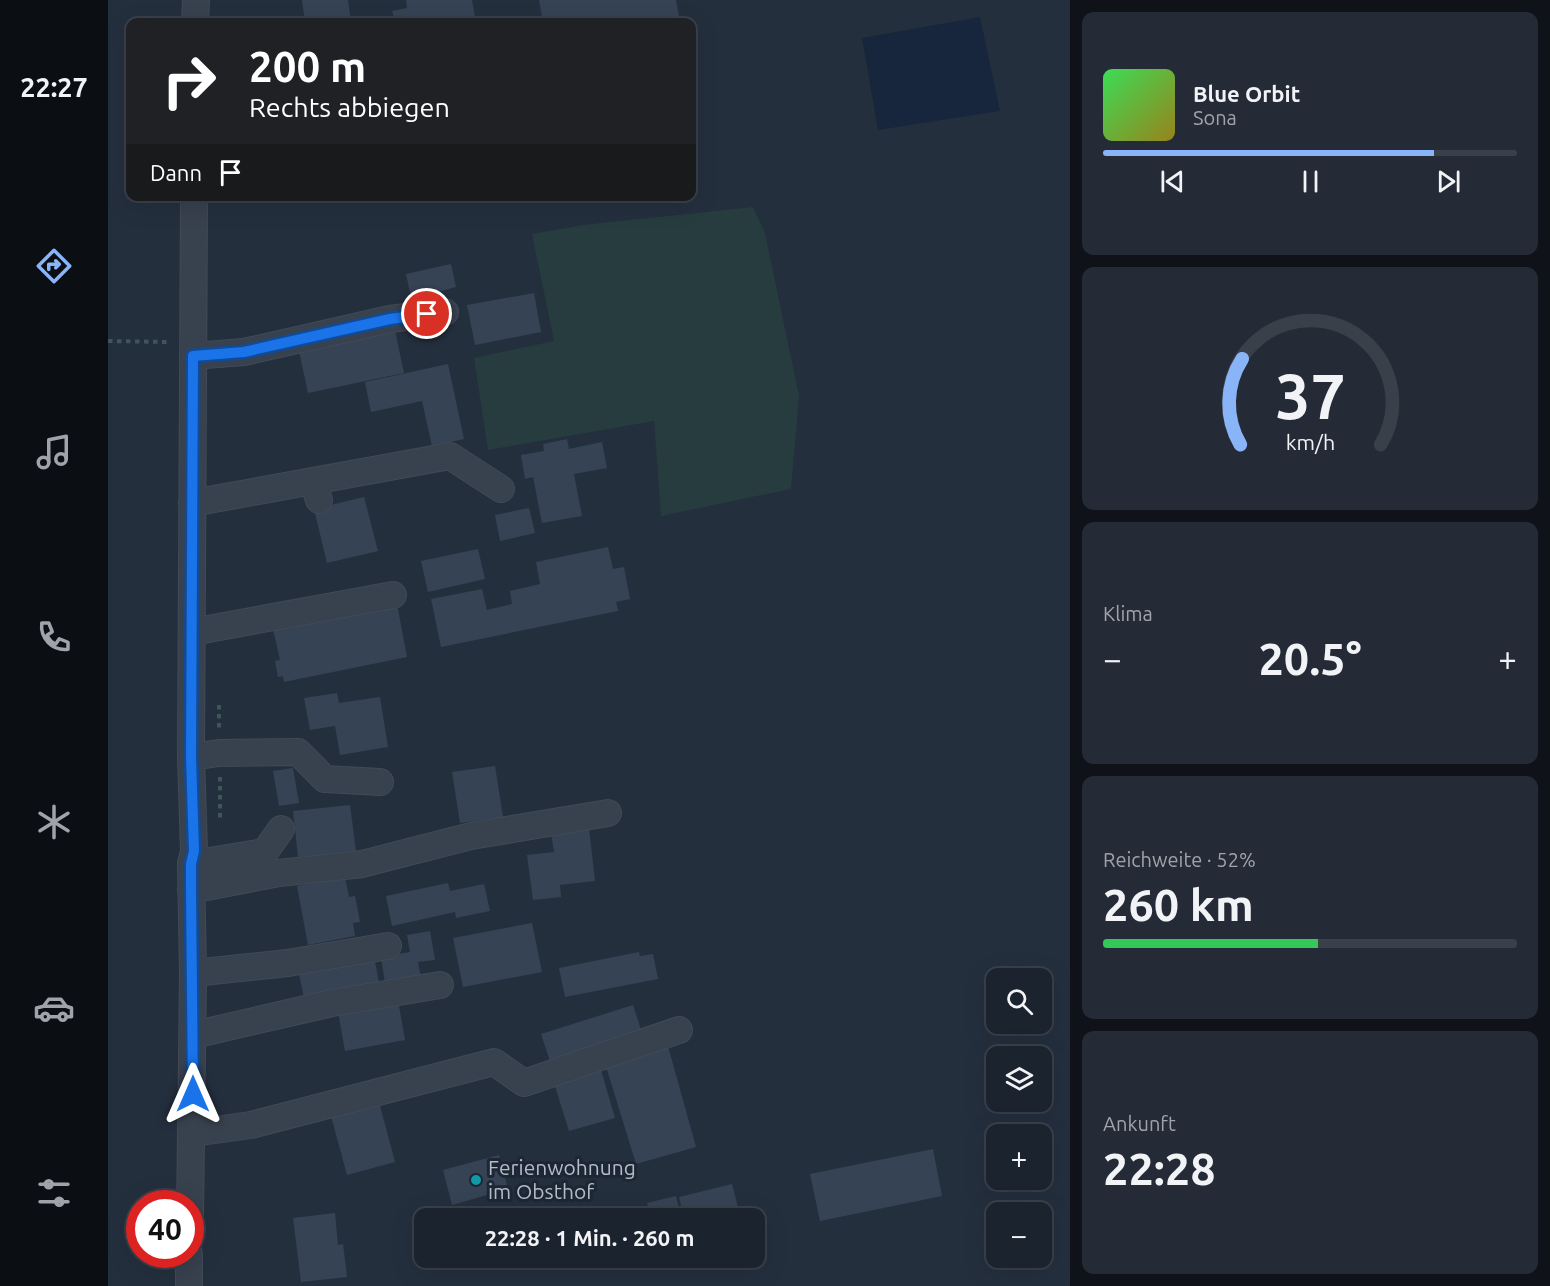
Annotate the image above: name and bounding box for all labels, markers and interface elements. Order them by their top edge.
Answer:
icon: right [150,42,228,120]
text: 200 m [249,43,366,90]
text: 22:27 [20,72,88,102]
text: Blue Orbit [1193,81,1300,106]
text: Rechts abbiegen [249,92,450,122]
text: Sona [1193,106,1237,129]
icon: arrive [214,156,247,189]
text: Dann [150,160,202,185]
icon: previous [1156,165,1189,198]
icon: pause [1294,165,1327,198]
icon: next [1432,165,1465,198]
icon: directions [33,245,75,287]
pin [401,288,452,339]
icon: arrive [410,297,443,330]
text: 37 [1275,361,1345,431]
icon: music [33,431,75,473]
text: km/h [1285,431,1335,455]
text: Klima [1103,602,1153,625]
icon: phone [33,616,75,658]
text: 20.5° [1258,633,1362,684]
text: − [1103,640,1122,677]
text: + [1498,640,1517,677]
icon: climate [33,801,75,843]
text: Reichweite · 52% [1103,848,1256,871]
text: 260 km [1103,879,1254,930]
map controls [986,968,1052,1268]
button: search [986,968,1052,1034]
icon: car [33,987,75,1029]
button: layers [986,1046,1052,1112]
position arrow [161,1062,225,1126]
text: Ankunft [1103,1112,1176,1135]
button: + [986,1124,1052,1190]
text: 22:28 [1103,1143,1216,1194]
place label: Ferienwohnung im Obsthof [488,1155,636,1203]
icon: filters [33,1172,75,1214]
marker: Ferienwohnung im Obsthof [469,1173,483,1187]
speed limit sign: 40 [126,1190,204,1268]
button: − [986,1202,1052,1268]
text: 22:28 · 1 Min. · 260 m [485,1225,694,1250]

